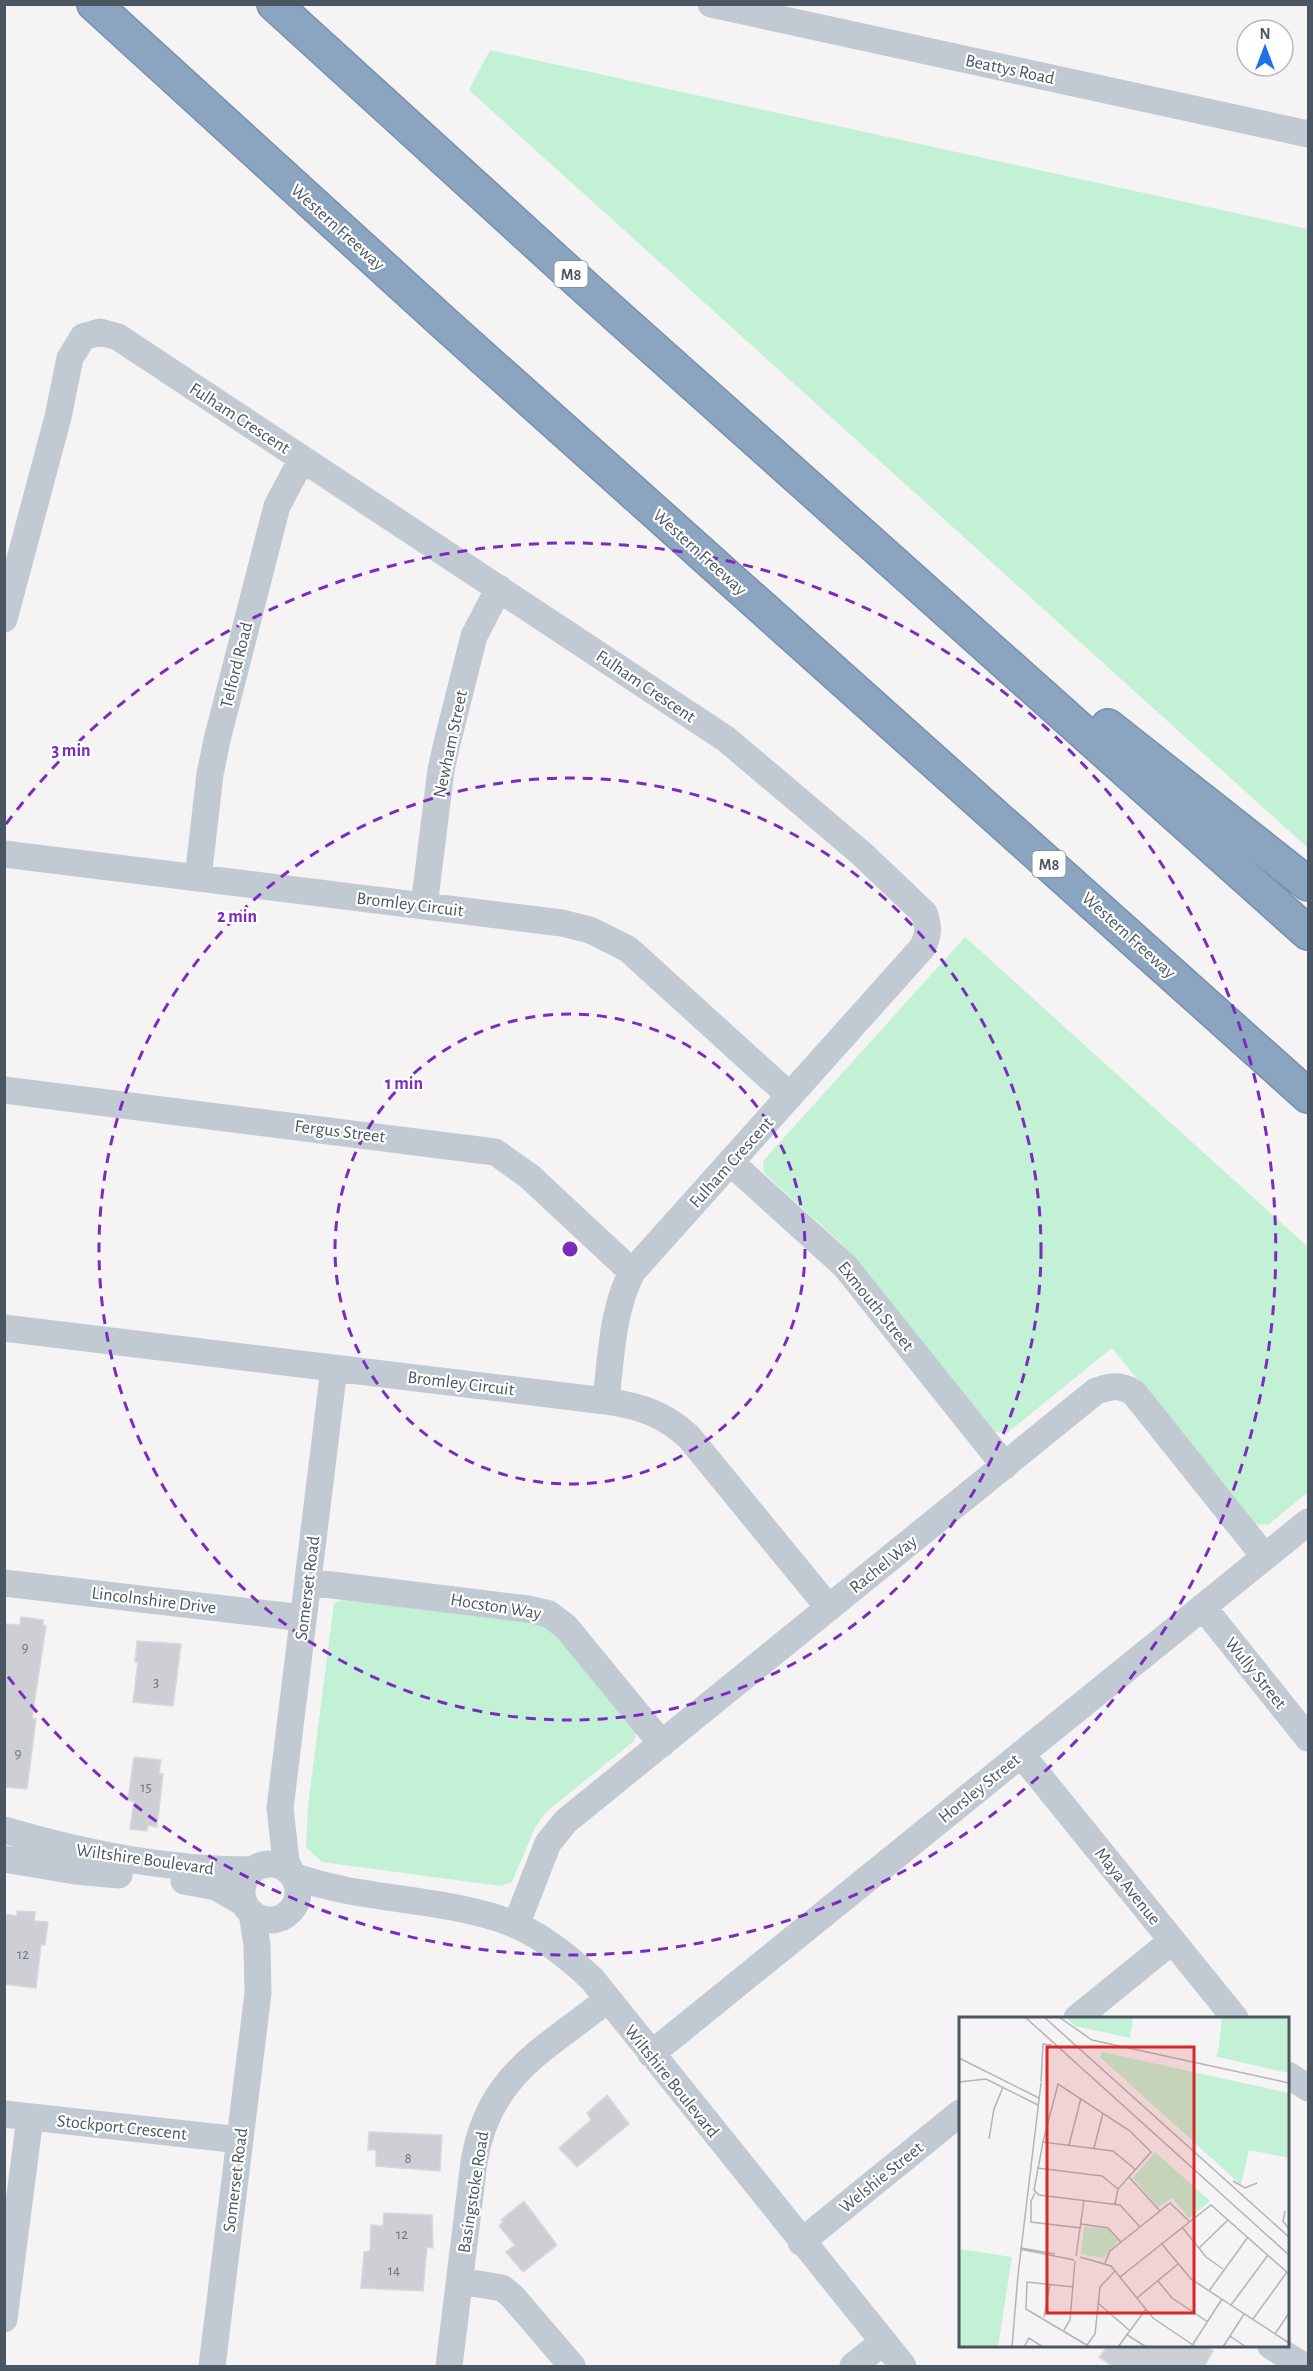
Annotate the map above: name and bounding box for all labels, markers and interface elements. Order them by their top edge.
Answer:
north arrow [1235,18,1295,78]
text: N [1259,26,1271,42]
street label: Beattys Road [964,52,1056,88]
street label: Western Freeway [287,181,388,275]
road number: M8 [554,261,588,287]
street label: Fulham Crescent [186,380,293,458]
street label: Western Freeway [649,506,750,600]
street label: Telford Road [218,620,256,710]
street label: Fulham Crescent [593,647,699,727]
street label: Newham Street [431,688,471,800]
text: 3 min [51,742,91,760]
road number: M8 [1032,851,1066,877]
street label: Western Freeway [1078,889,1179,983]
street label: Bromley Circuit [355,890,465,921]
text: 2 min [217,908,257,926]
text: 1 min [385,1075,423,1093]
street label: Fulham Crescent [686,1114,777,1212]
street label: Fergus Street [294,1118,386,1147]
centre of rings [560,1239,580,1259]
street label: Exmouth Street [834,1258,917,1355]
street label: Bromley Circuit [406,1369,516,1400]
street label: Rachel Way [847,1532,921,1597]
street label: Somerset Road [293,1535,323,1641]
street label: Lincolnshire Drive [90,1584,217,1618]
street label: Hocston Way [449,1591,543,1623]
street label: Wully Street [1221,1634,1290,1713]
house number: 9 [21,1640,29,1655]
house number: 3 [153,1675,159,1690]
house number: 9 [14,1746,22,1761]
street label: Horsley Street [936,1751,1024,1827]
house number: 15 [140,1780,152,1795]
street label: Wiltshire Boulevard [75,1841,215,1879]
street label: Maya Avenue [1091,1845,1164,1929]
house number: 12 [17,1947,29,1962]
inset map [959,2017,1289,2347]
street label: Wiltshire Boulevard [621,2022,722,2141]
street label: Stockport Crescent [56,2112,188,2144]
street label: Somerset Road [221,2127,251,2233]
street label: Basingstoke Road [455,2130,493,2254]
street label: Welshie Street [836,2139,927,2217]
house number: 8 [404,2151,412,2166]
house number: 12 [396,2227,408,2242]
house number: 14 [388,2263,400,2278]

